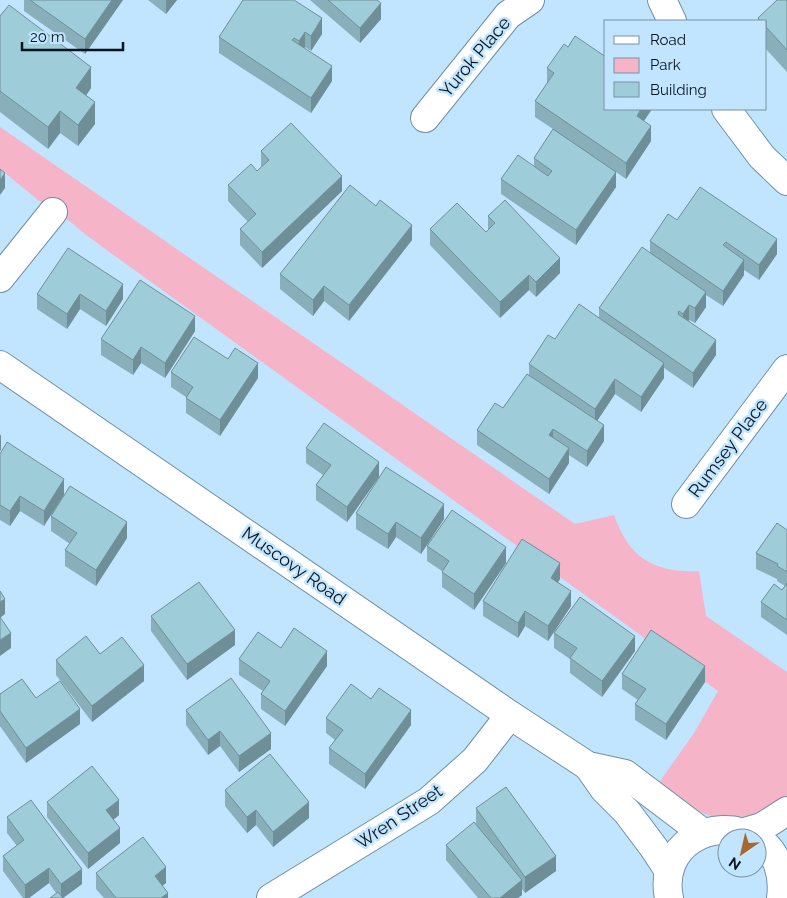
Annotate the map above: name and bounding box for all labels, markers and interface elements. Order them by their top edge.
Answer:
street label: Yurok Place [435,12,515,101]
scale bar [22,20,124,52]
legend [604,20,767,110]
text: 20 m [30,28,65,46]
text: Road [650,31,686,49]
text: Park [650,56,681,74]
text: Building [650,81,707,99]
street label: Rumsey Place [684,394,772,501]
street label: Muscovy Road [238,522,350,609]
street label: Wren Street [352,780,446,853]
north arrow [717,828,767,878]
text: N [726,854,744,873]

